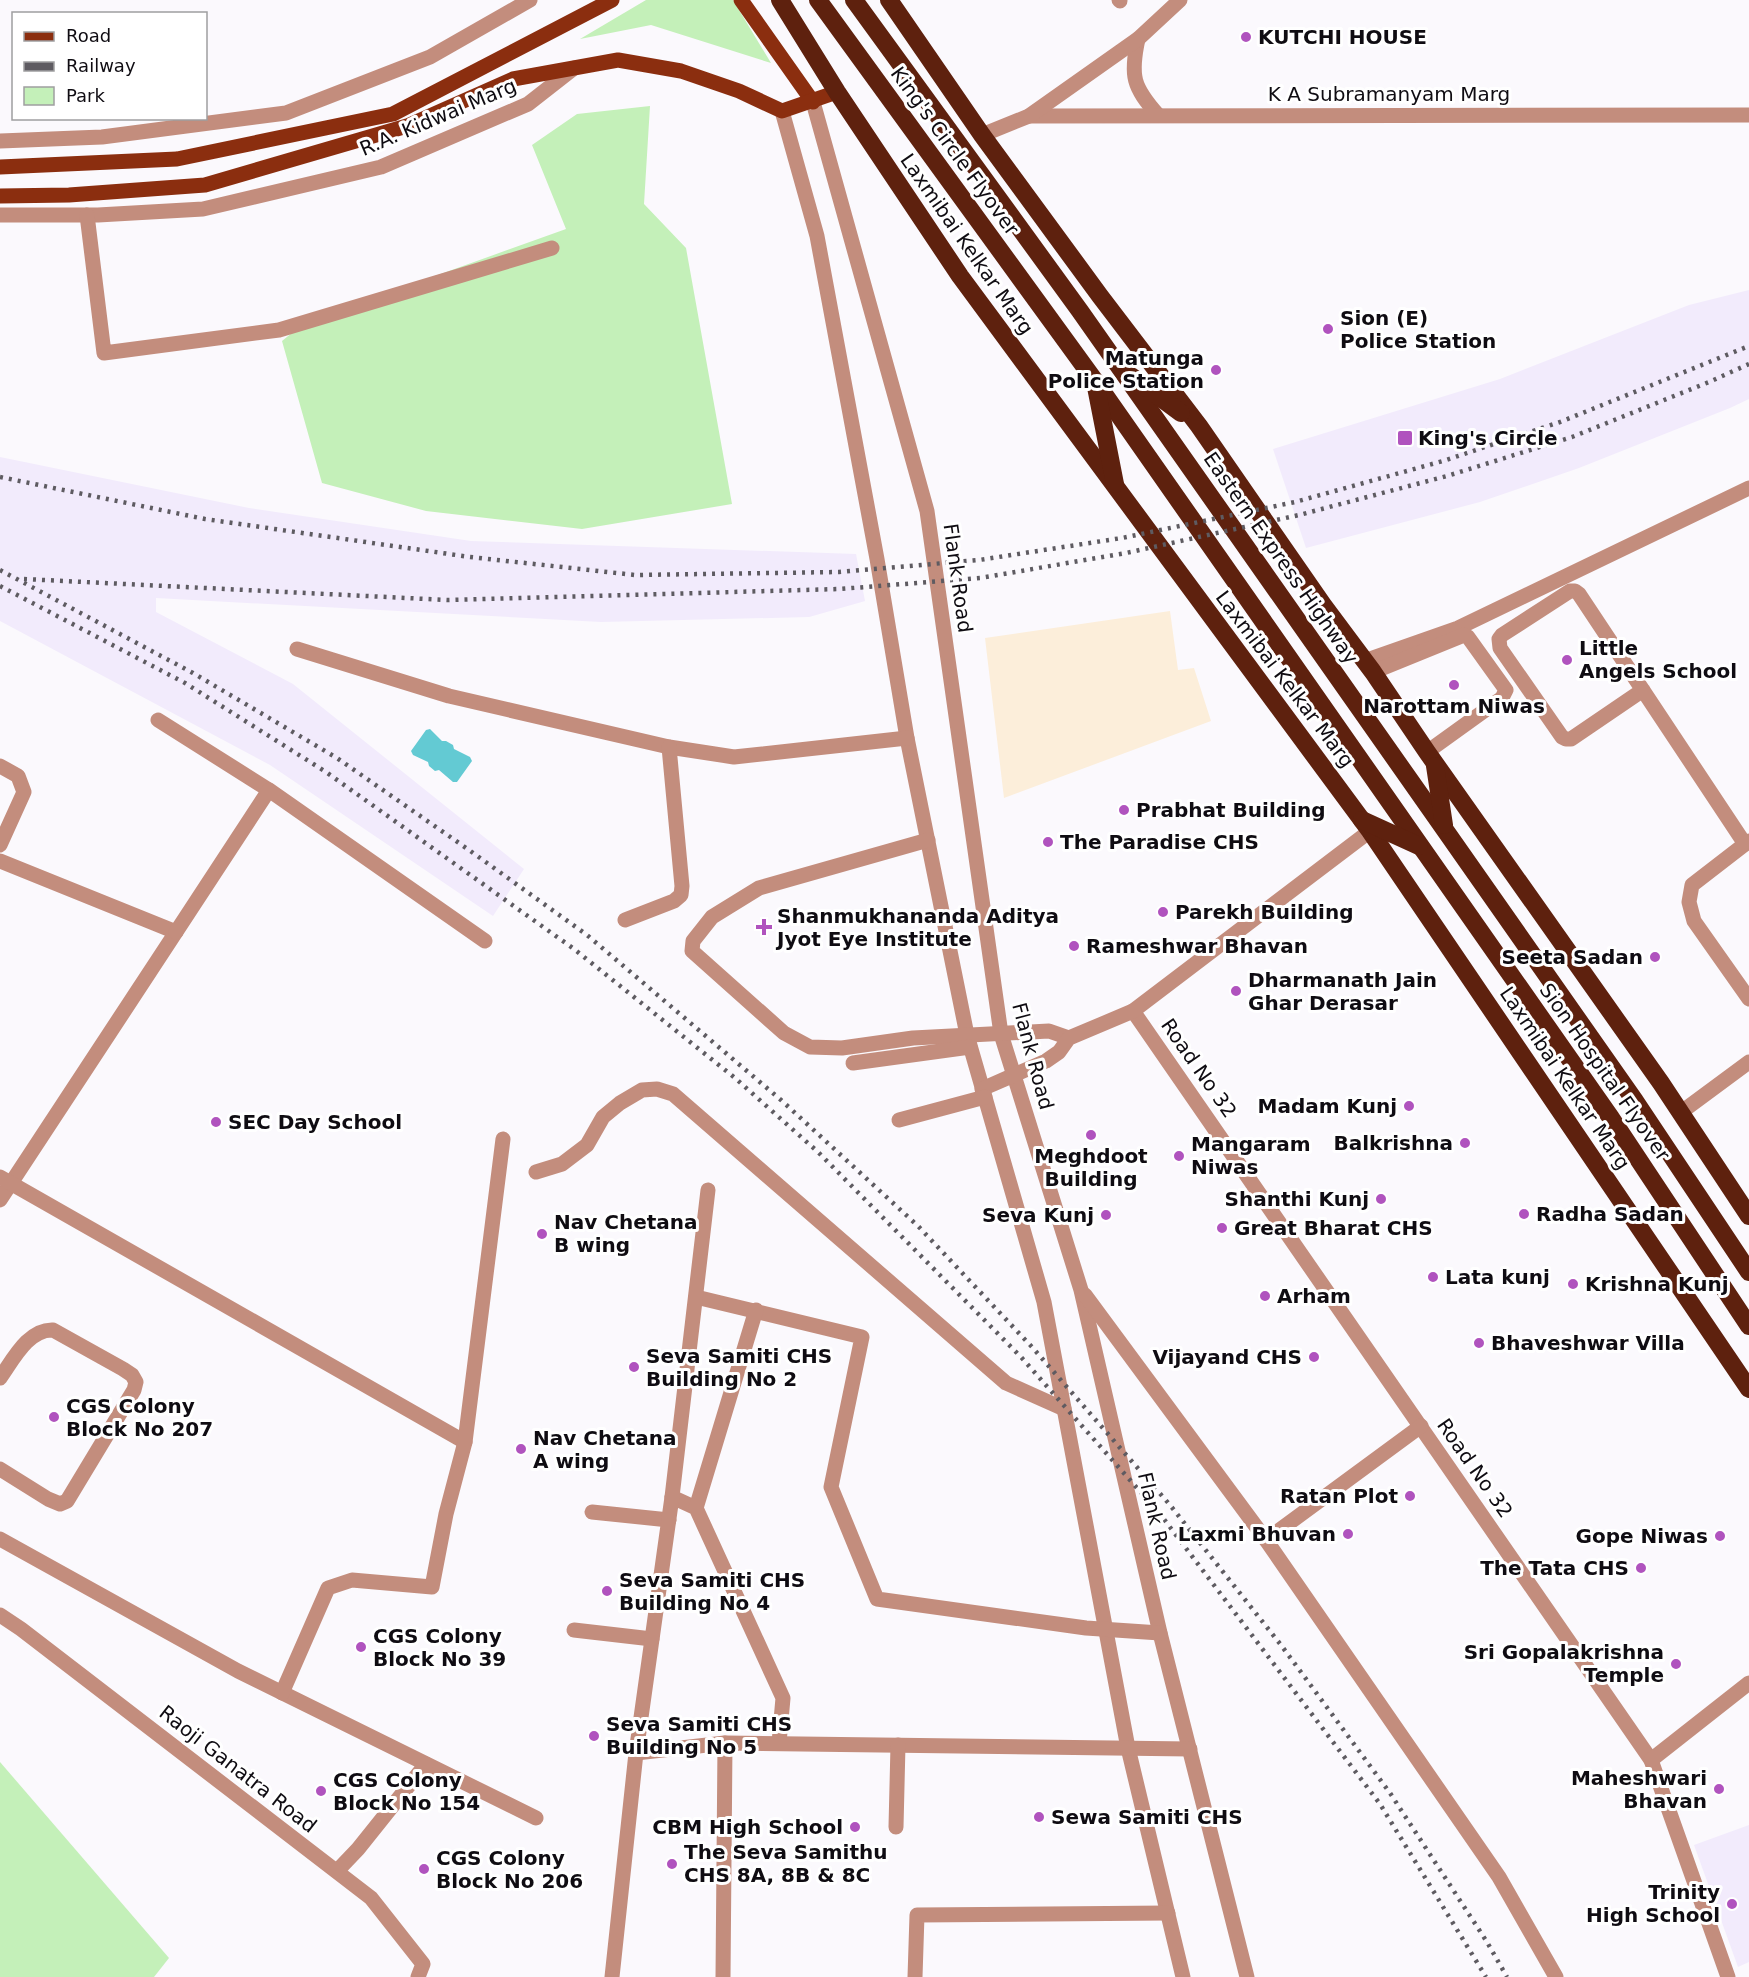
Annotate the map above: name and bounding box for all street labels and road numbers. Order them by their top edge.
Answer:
street label: King's Circle Flyover [886,62,1025,241]
street label: R.A. Kidwai Marg [356,73,520,161]
street label: K A Subramanyam Marg [1268,82,1510,106]
street label: Laxmibai Kelkar Marg [895,149,1039,339]
street label: Eastern Express Highway [1199,447,1364,669]
street label: Flank Road [938,522,978,634]
street label: Laxmibai Kelkar Marg [1211,586,1359,772]
street label: Sion Hospital Flyover [1535,979,1676,1166]
street label: Laxmibai Kelkar Marg [1495,982,1635,1174]
street label: Flank Road [1007,1000,1059,1112]
street label: Road No 32 [1156,1014,1242,1122]
street label: Road No 32 [1432,1414,1518,1522]
street label: Flank Road [1133,1470,1181,1582]
street label: Raoji Ganatra Road [155,1700,321,1838]

